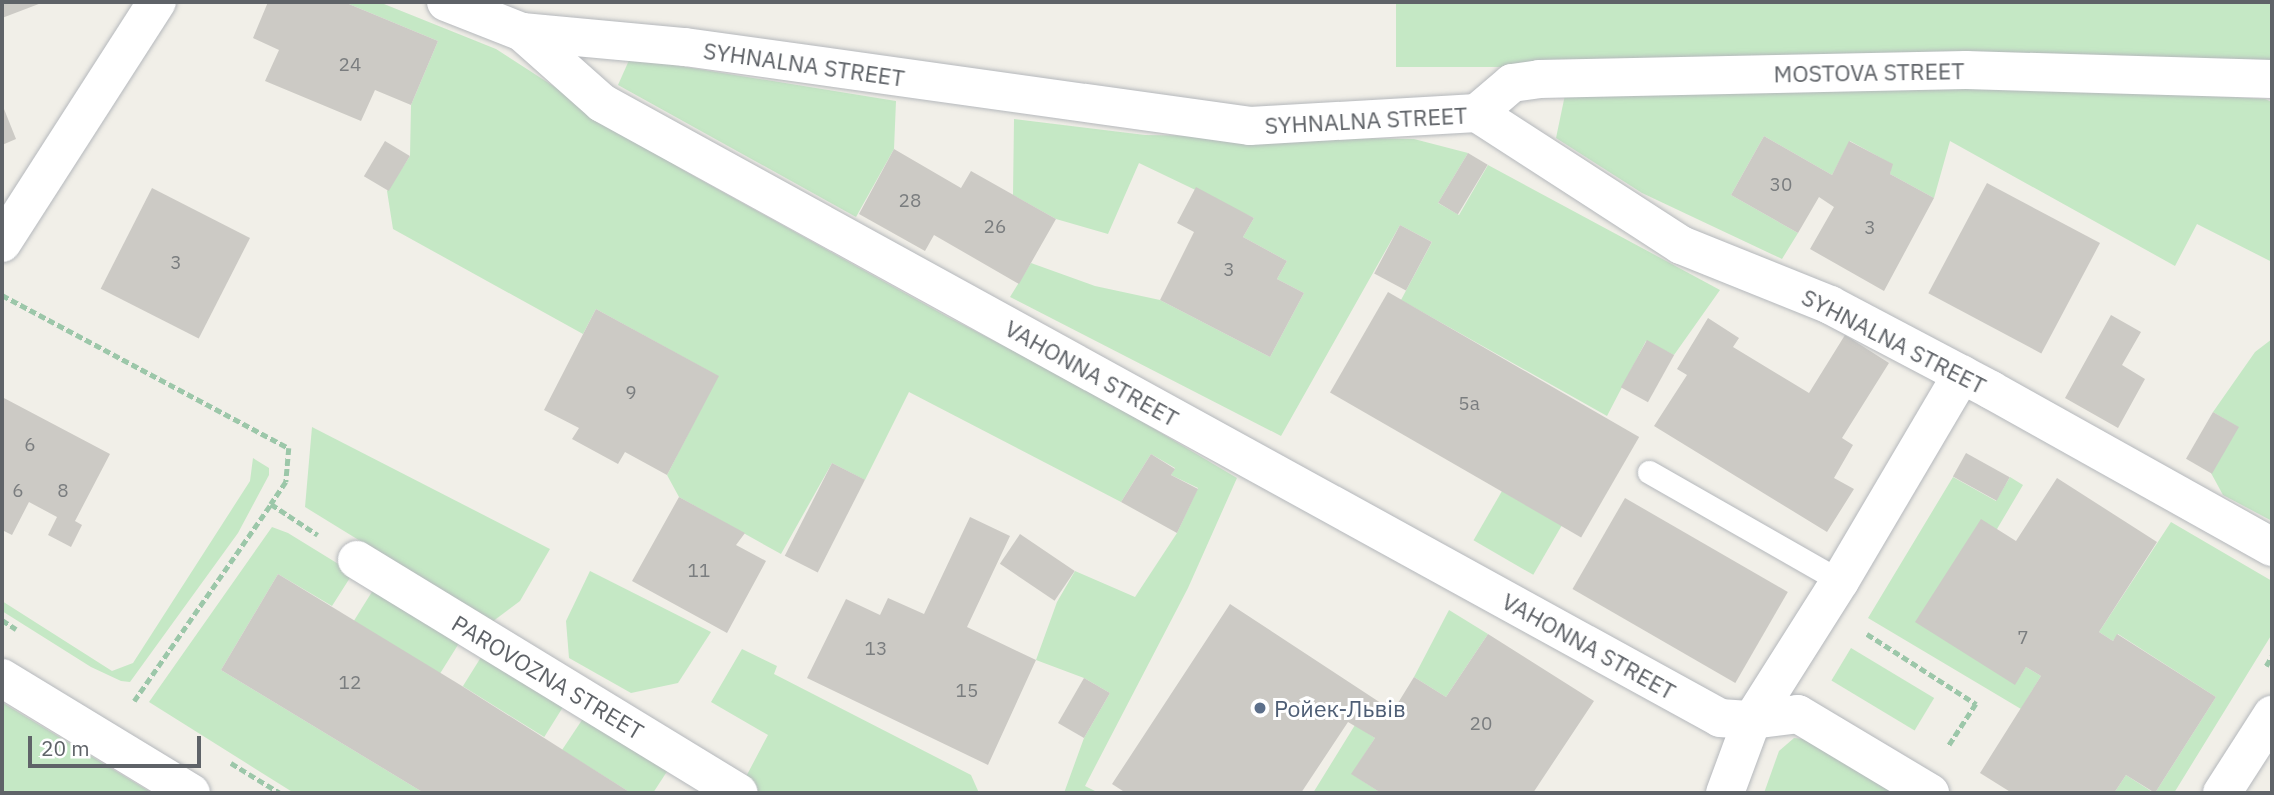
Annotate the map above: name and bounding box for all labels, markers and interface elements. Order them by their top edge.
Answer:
street label: SYHNALNA STREET [702,36,906,92]
house number: 24 [339,54,361,76]
street label: MOSTOVA STREET [1773,57,1965,87]
street label: SYHNALNA STREET [1264,101,1468,139]
house number: 30 [1770,174,1792,196]
house number: 28 [899,190,921,212]
house number: 26 [984,216,1006,238]
house number: 3 [1864,217,1876,239]
house number: 3 [170,252,182,274]
house number: 3 [1223,259,1235,281]
street label: SYHNALNA STREET [1797,283,1991,399]
street label: VAHONNA STREET [1000,314,1184,432]
house number: 9 [625,382,637,404]
house number: 5а [1458,393,1480,415]
house number: 6 [24,434,36,456]
house number: 6 [12,480,24,502]
house number: 8 [57,480,69,502]
house number: 11 [688,560,710,582]
street label: VAHONNA STREET [1497,587,1681,705]
street label: PAROVOZNA STREET [447,609,649,745]
house number: 7 [2017,627,2029,649]
house number: 13 [865,638,887,660]
house number: 12 [339,672,361,694]
house number: 15 [956,680,978,702]
place label: Ройек-Львів [1274,694,1406,722]
marker: Ройек-Львів [1252,700,1268,716]
house number: 20 [1470,713,1492,735]
scale bar [32,722,205,766]
text: 20 m [41,734,90,762]

